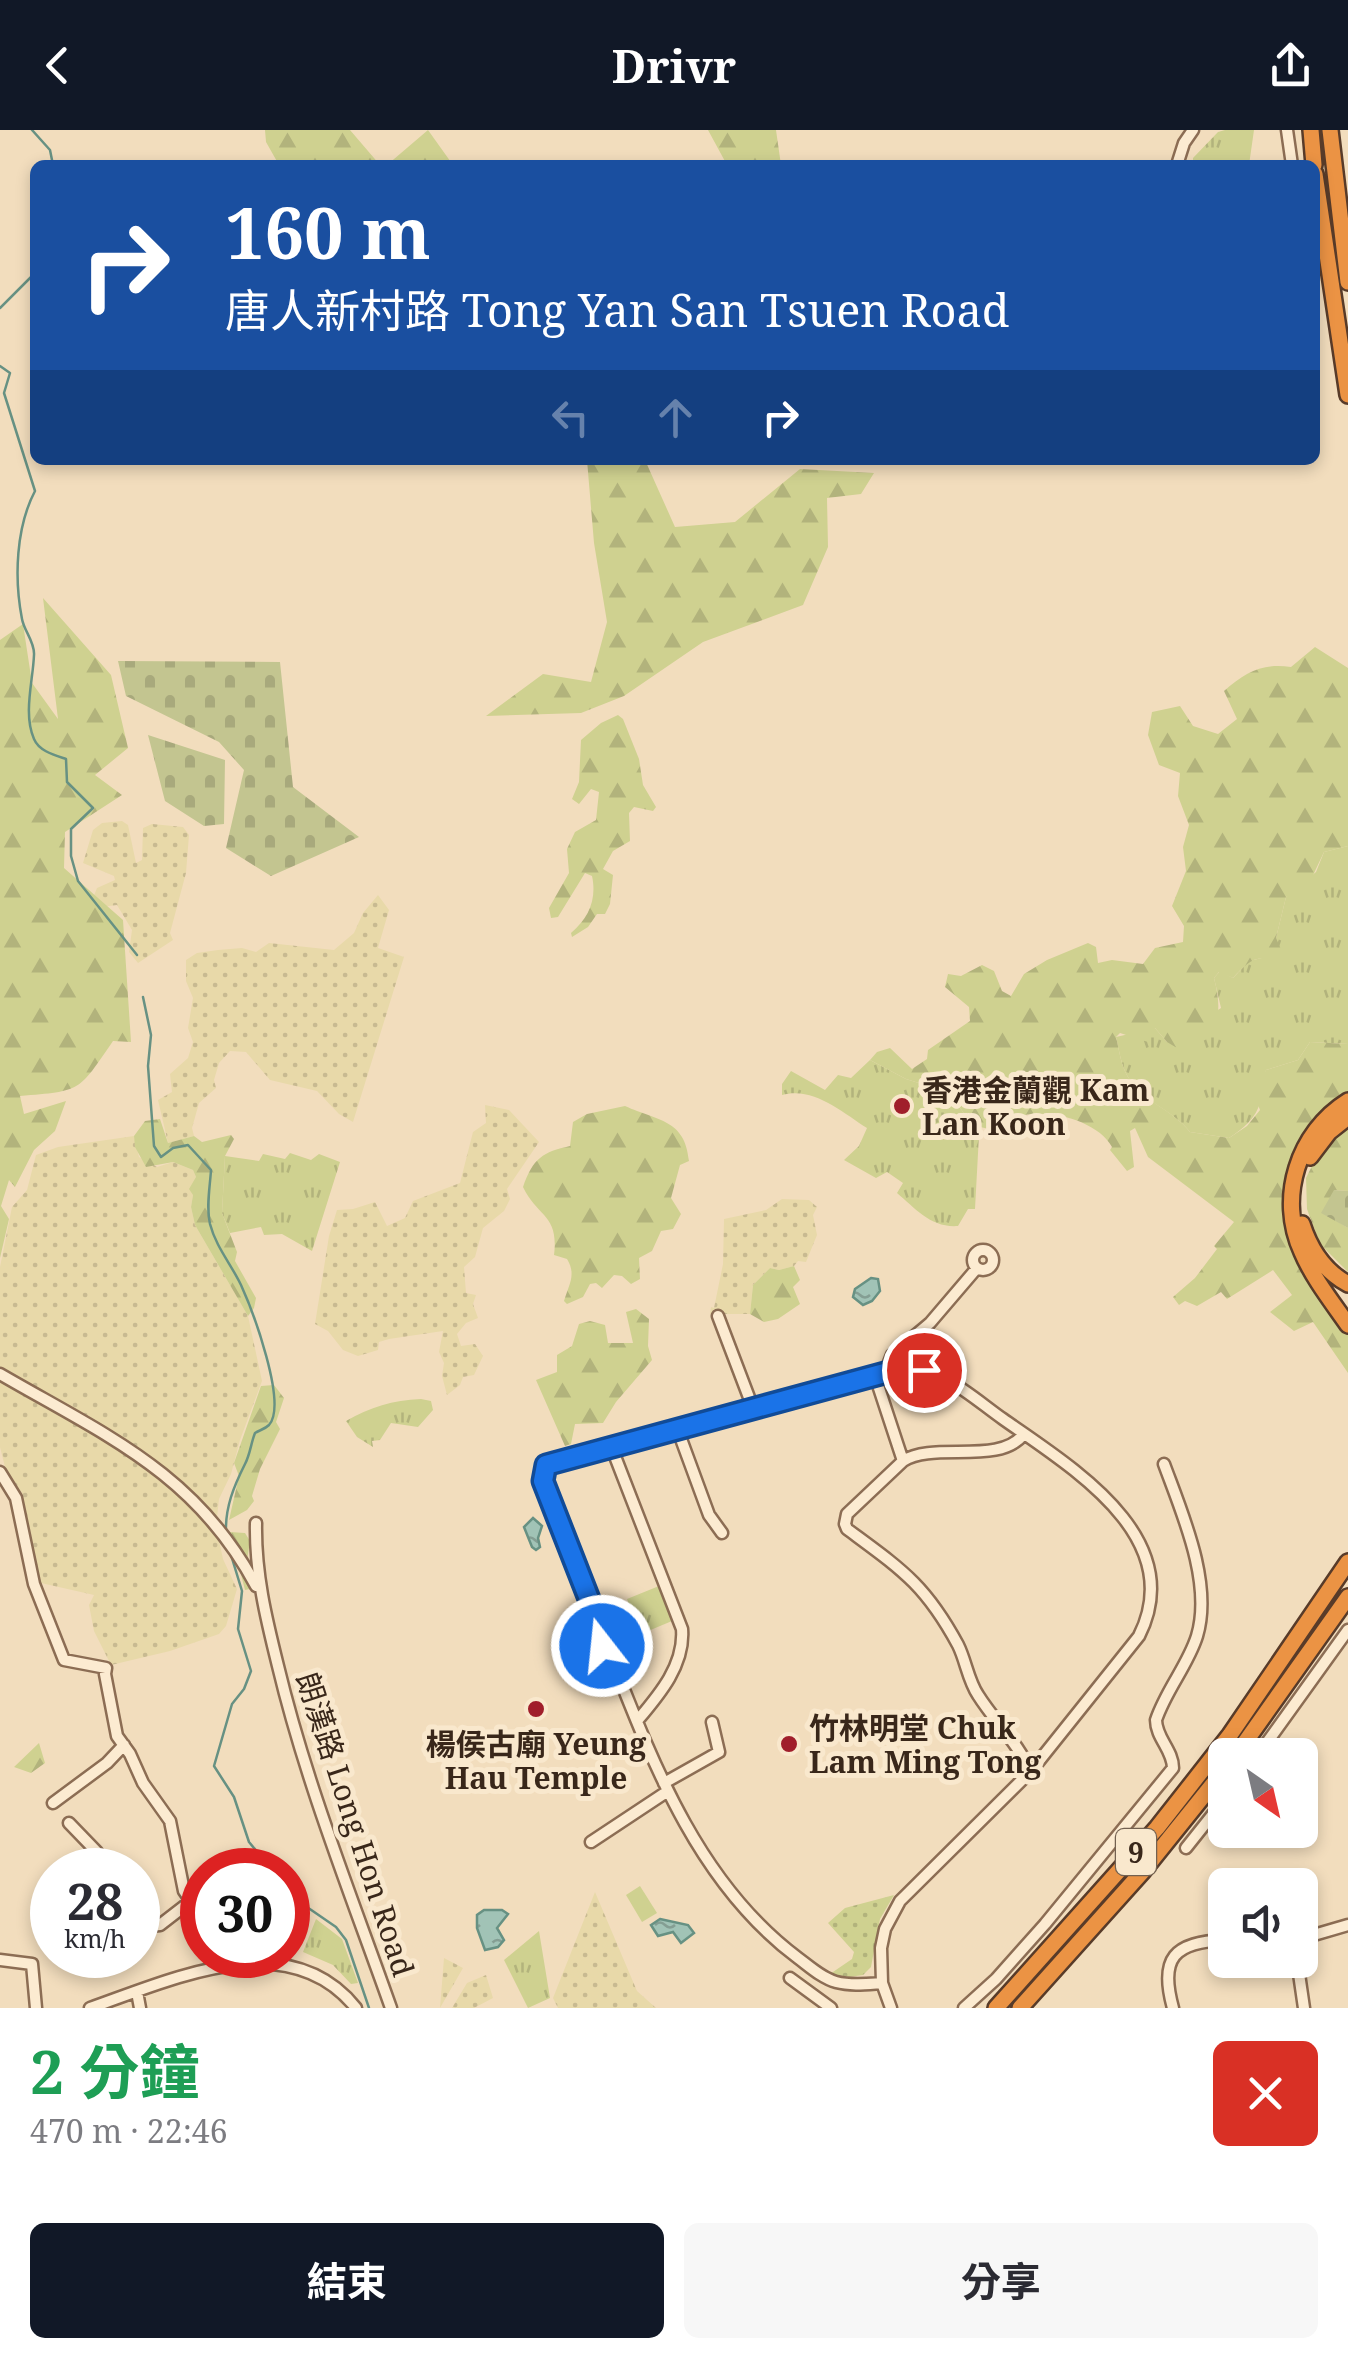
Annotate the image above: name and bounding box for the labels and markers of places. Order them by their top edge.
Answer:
place label: 香港金蘭觀 Kam Lan Koon [922,1069,1149,1144]
marker: 香港金蘭觀 Kam Lan Koon [891,1095,913,1117]
pin [882,1328,967,1413]
marker: 楊侯古廟 Yeung Hau Temple [525,1698,547,1720]
place label: 竹林明堂 Chuk Lam Ming Tong [809,1707,1042,1782]
place label: 楊侯古廟 Yeung Hau Temple [426,1723,646,1798]
marker: 竹林明堂 Chuk Lam Ming Tong [778,1733,800,1755]

